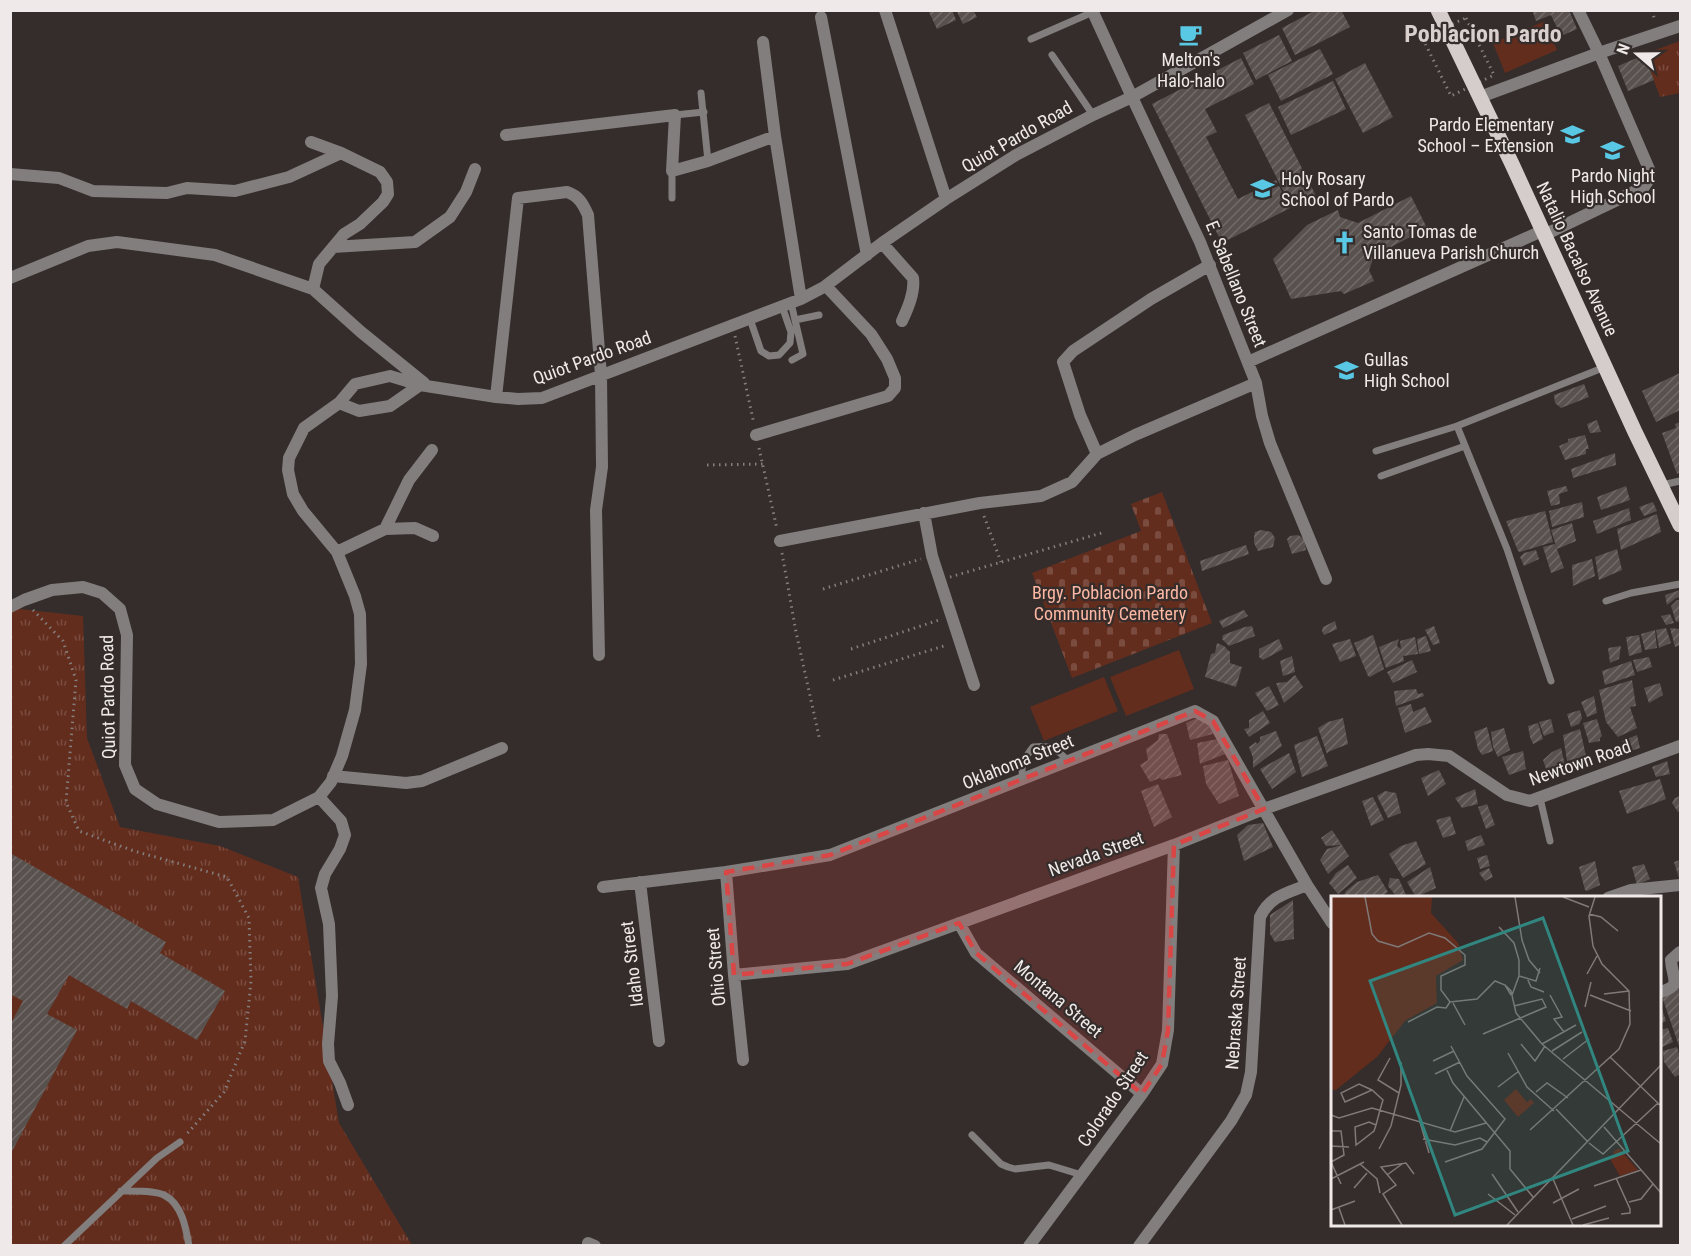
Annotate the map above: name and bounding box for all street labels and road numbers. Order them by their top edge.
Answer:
street label: Quiot Pardo Road [958,96,1076,177]
street label: Natalio Bacalso Avenue [1532,178,1622,339]
street label: E. Sabellano Street [1202,218,1271,350]
street label: Quiot Pardo Road [530,326,654,389]
street label: Quiot Pardo Road [96,635,119,759]
street label: Oklahoma Street [959,730,1076,793]
street label: Newtown Road [1526,735,1633,790]
street label: Nevada Street [1045,827,1146,880]
street label: Idaho Street [616,920,647,1008]
street label: Ohio Street [702,927,729,1007]
street label: Montana Street [1010,956,1107,1042]
street label: Nebraska Street [1221,956,1250,1070]
street label: Colorado Street [1073,1047,1152,1150]

